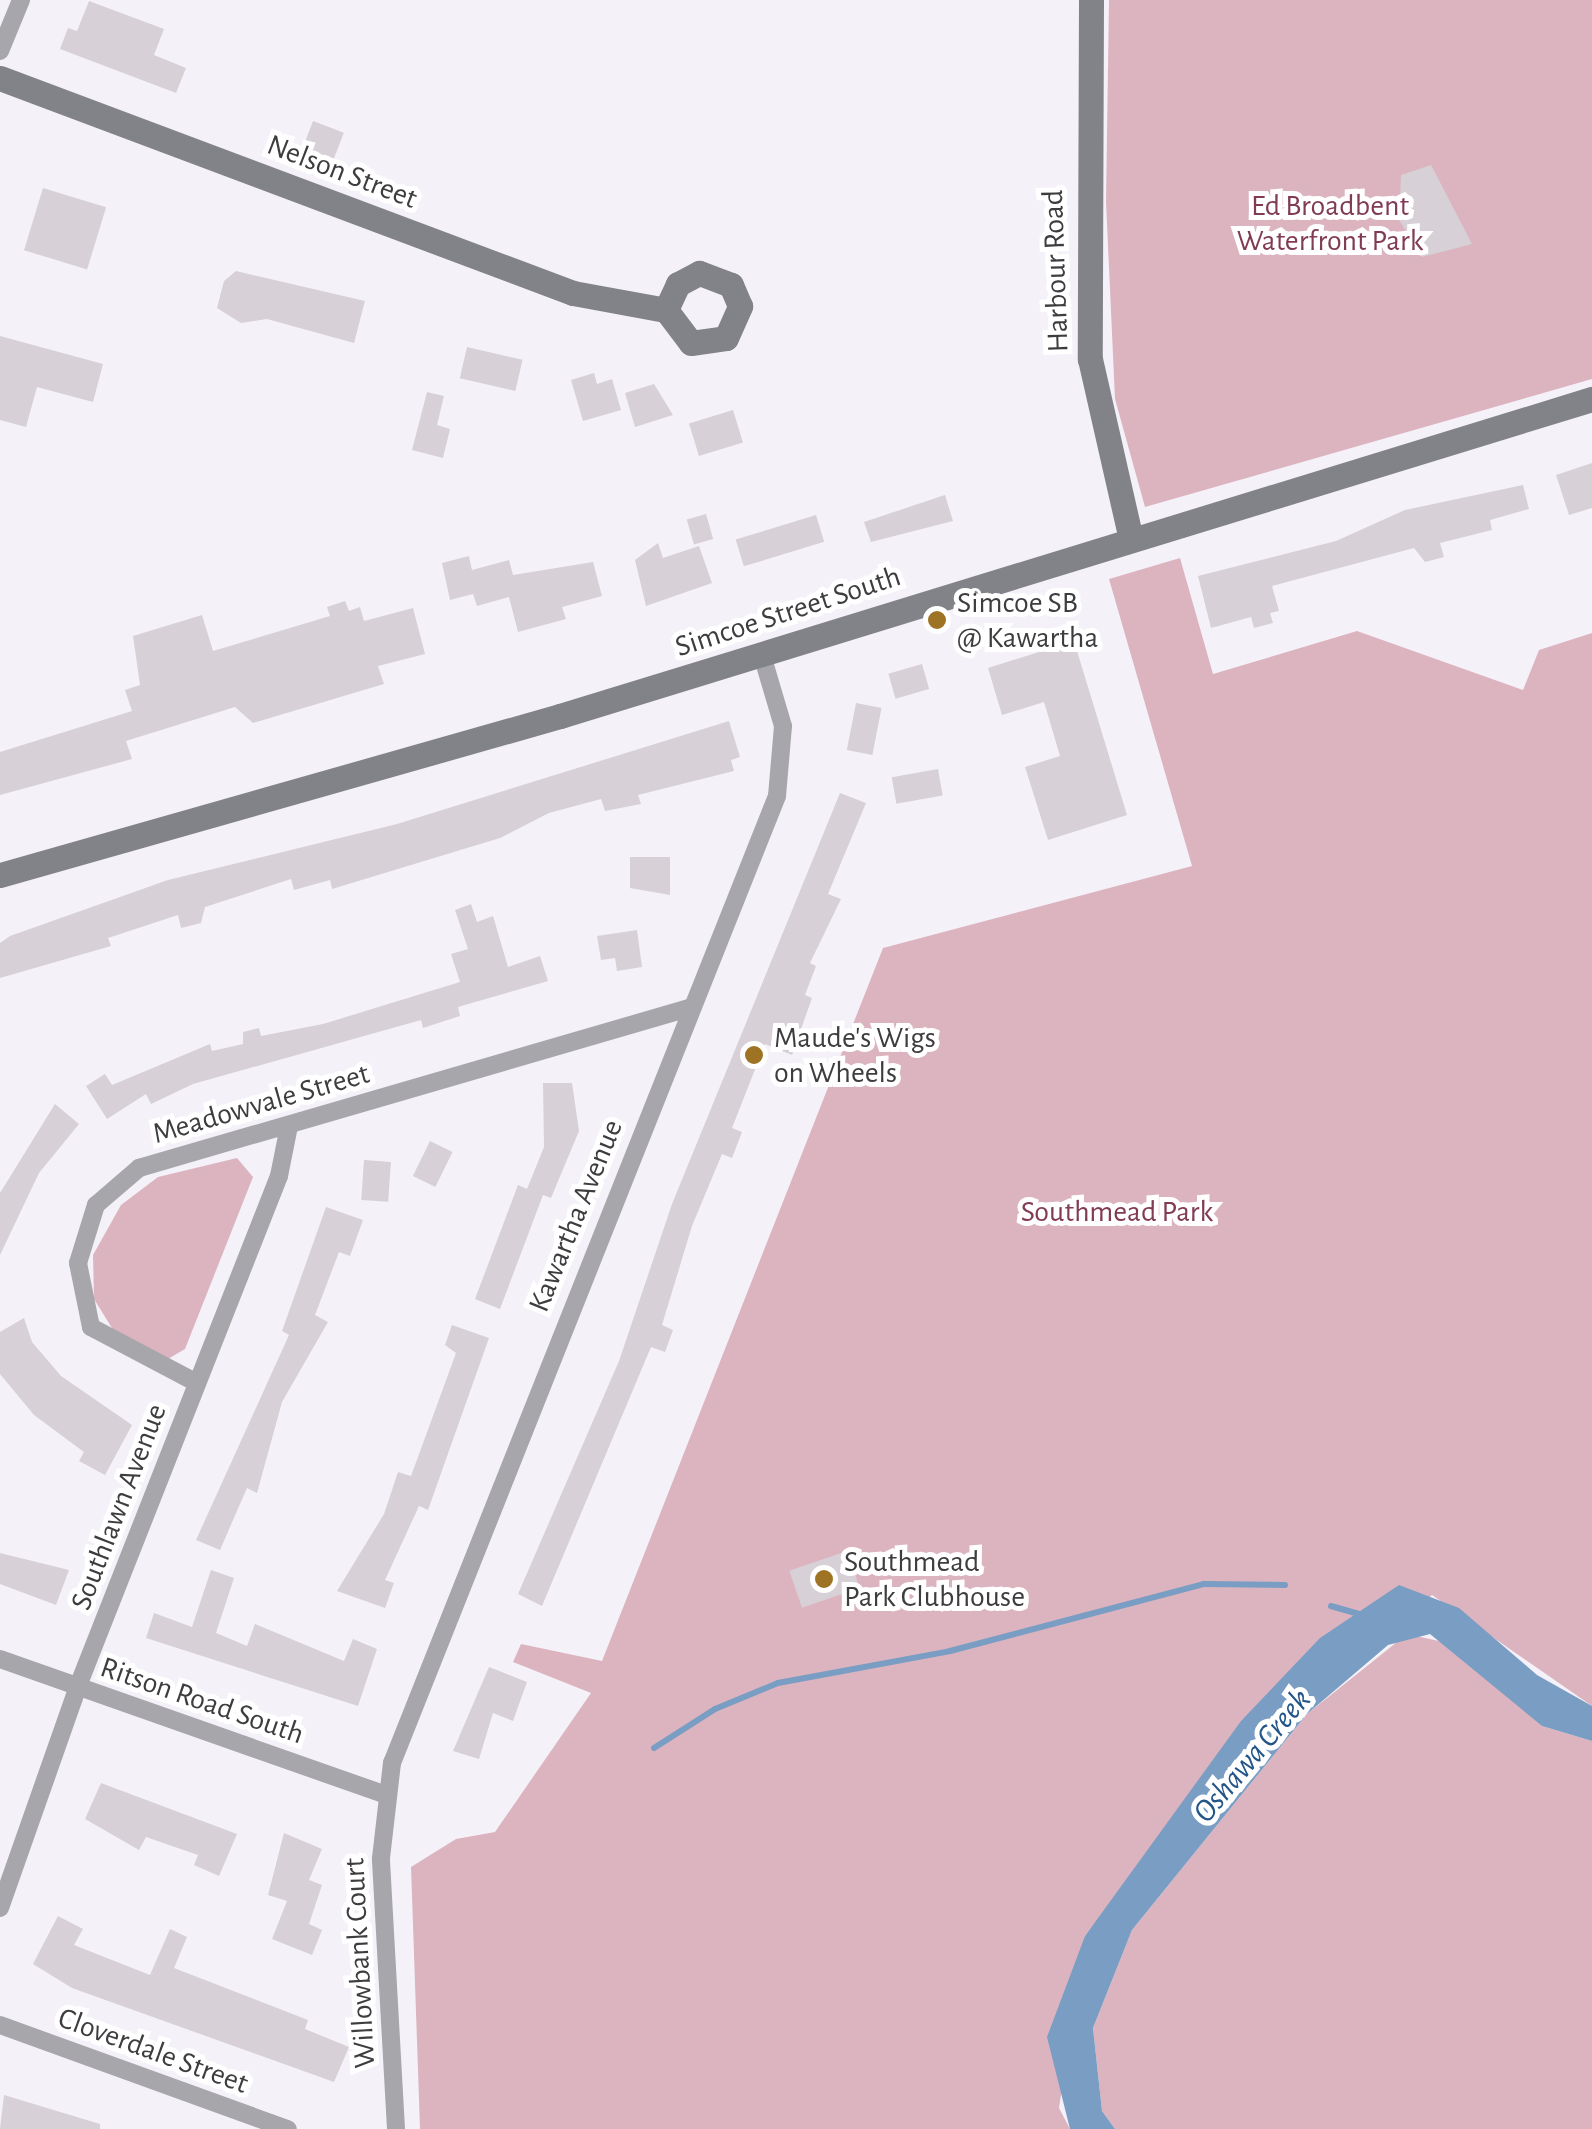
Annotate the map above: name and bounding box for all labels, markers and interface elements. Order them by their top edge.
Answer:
street label: Nelson Street [262,127,422,217]
park label: Ed Broadbent Waterfront Park [1237,188,1423,258]
street label: Harbour Road [1035,189,1077,353]
street label: Simcoe Street South [671,559,905,665]
place label: Simcoe SB @ Kawartha [957,585,1098,656]
marker: Simcoe SB @ Kawartha [926,609,948,631]
place label: Maude's Wigs on Wheels [774,1020,936,1090]
marker: Maude's Wigs on Wheels [743,1044,765,1066]
street label: Meadowvale Street [149,1056,373,1152]
street label: Kawartha Avenue [521,1115,631,1317]
park label: Southmead Park [1021,1194,1213,1230]
street label: Southlawn Avenue [63,1399,175,1615]
place label: Southmead Park Clubhouse [844,1544,1025,1614]
marker: Southmead Park Clubhouse [813,1568,835,1590]
street label: Ritson Road South [96,1649,308,1753]
water label: Oshawa Creek [1185,1681,1319,1831]
street label: Willowbank Court [337,1857,383,2069]
street label: Cloverdale Street [53,2000,253,2102]

